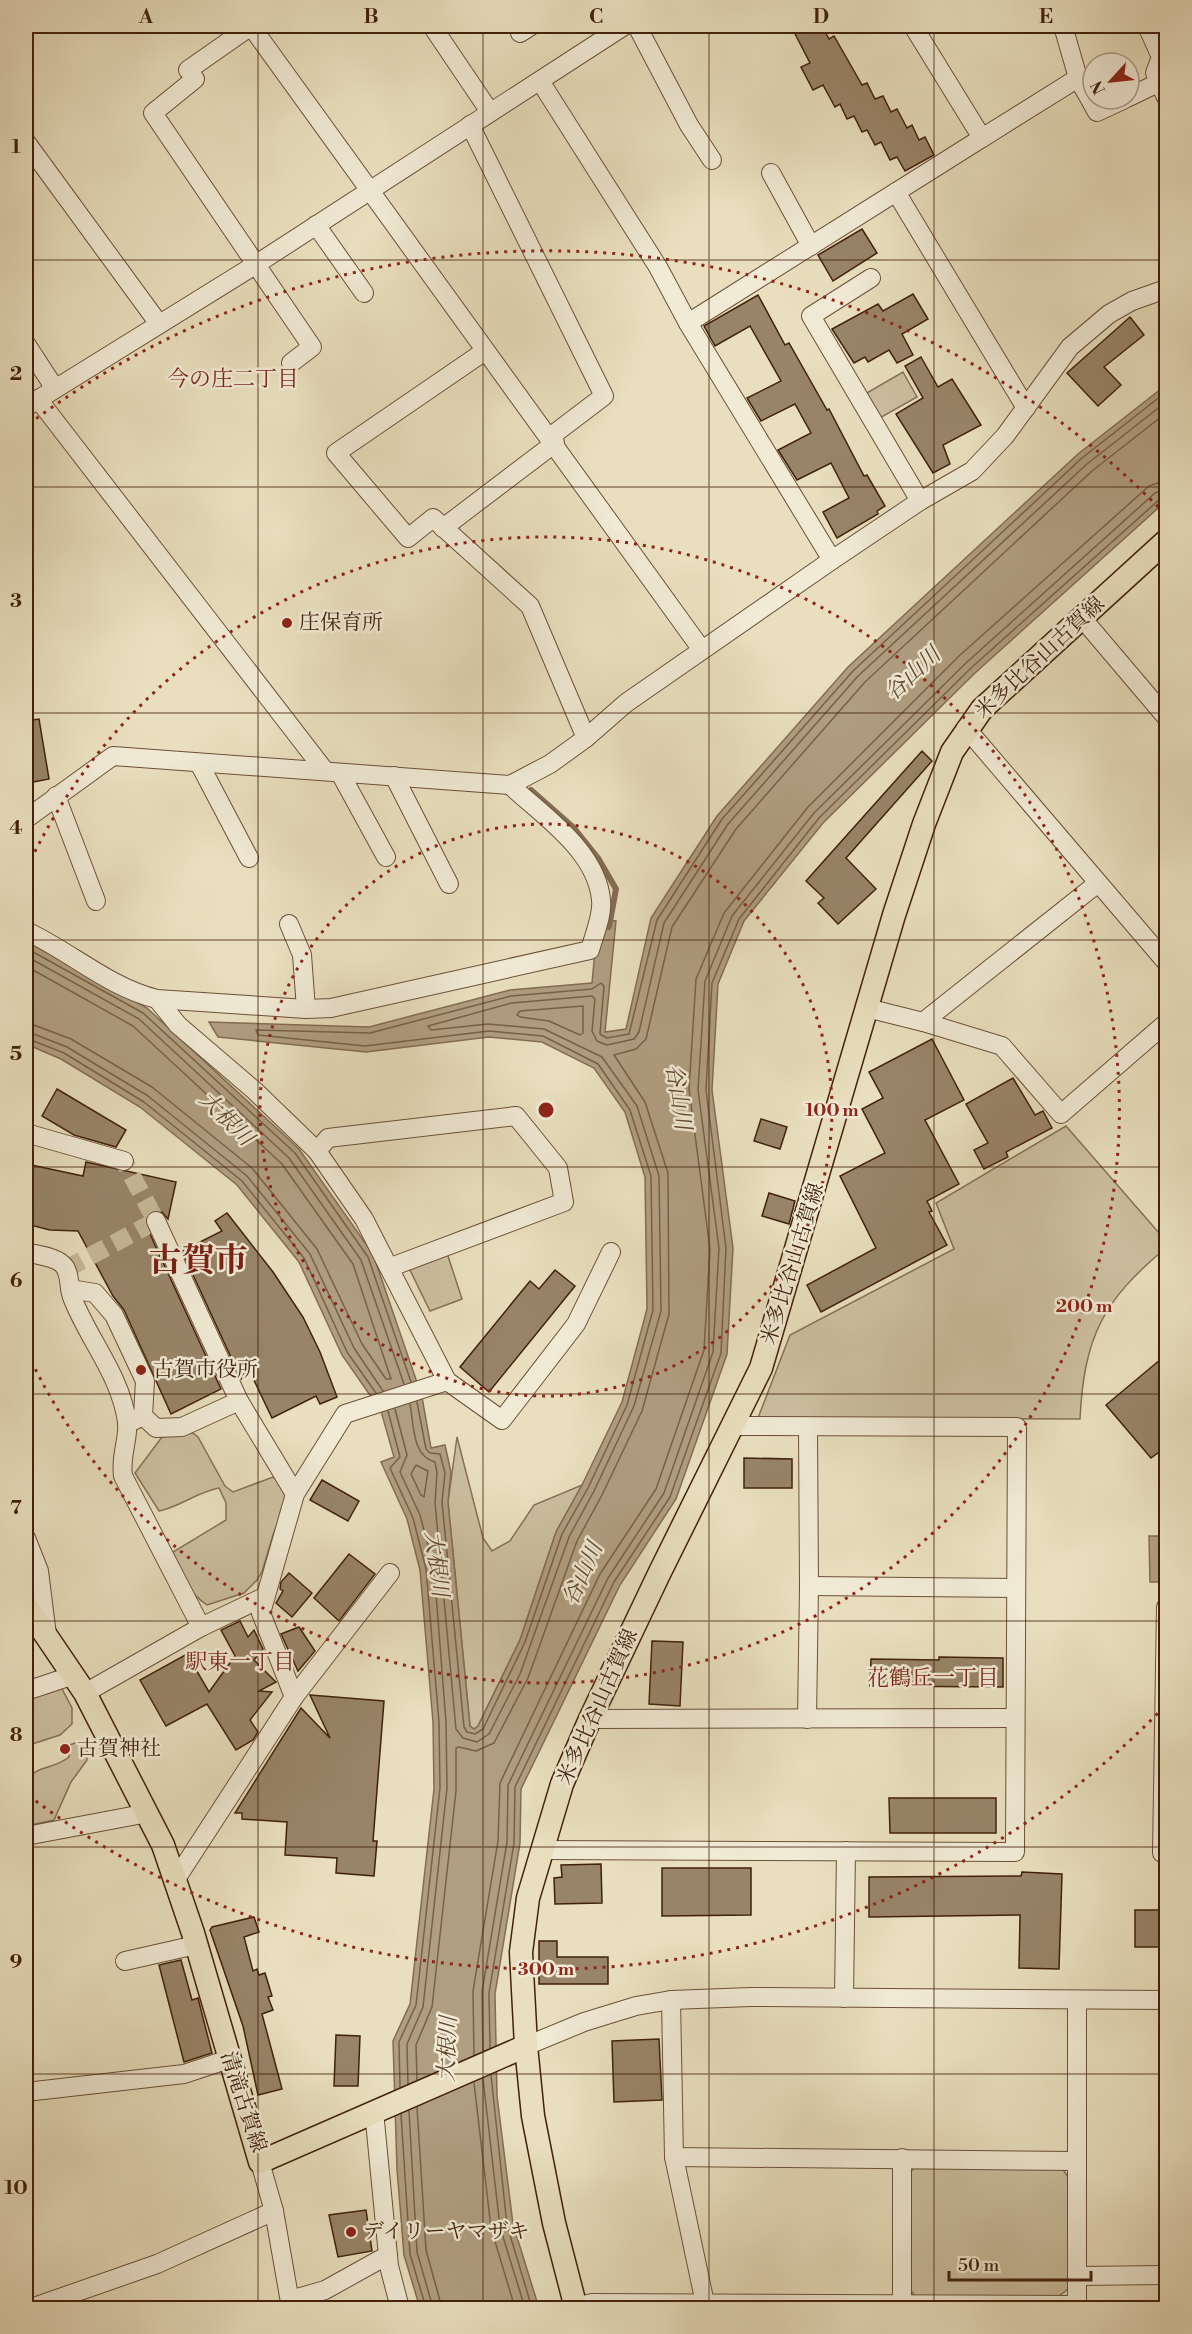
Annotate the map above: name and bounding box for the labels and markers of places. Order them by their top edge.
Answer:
place label: 庄保育所 [299,610,383,636]
marker: 庄保育所 [280,616,294,630]
centre of rings [536,1100,556,1120]
place label: 古賀市役所 [153,1357,258,1383]
marker: 古賀市役所 [134,1363,148,1377]
place label: 古賀神社 [77,1736,161,1762]
marker: 古賀神社 [58,1742,72,1756]
place label: デイリーヤマザキ [363,2219,530,2245]
marker: デイリーヤマザキ [344,2225,358,2239]

